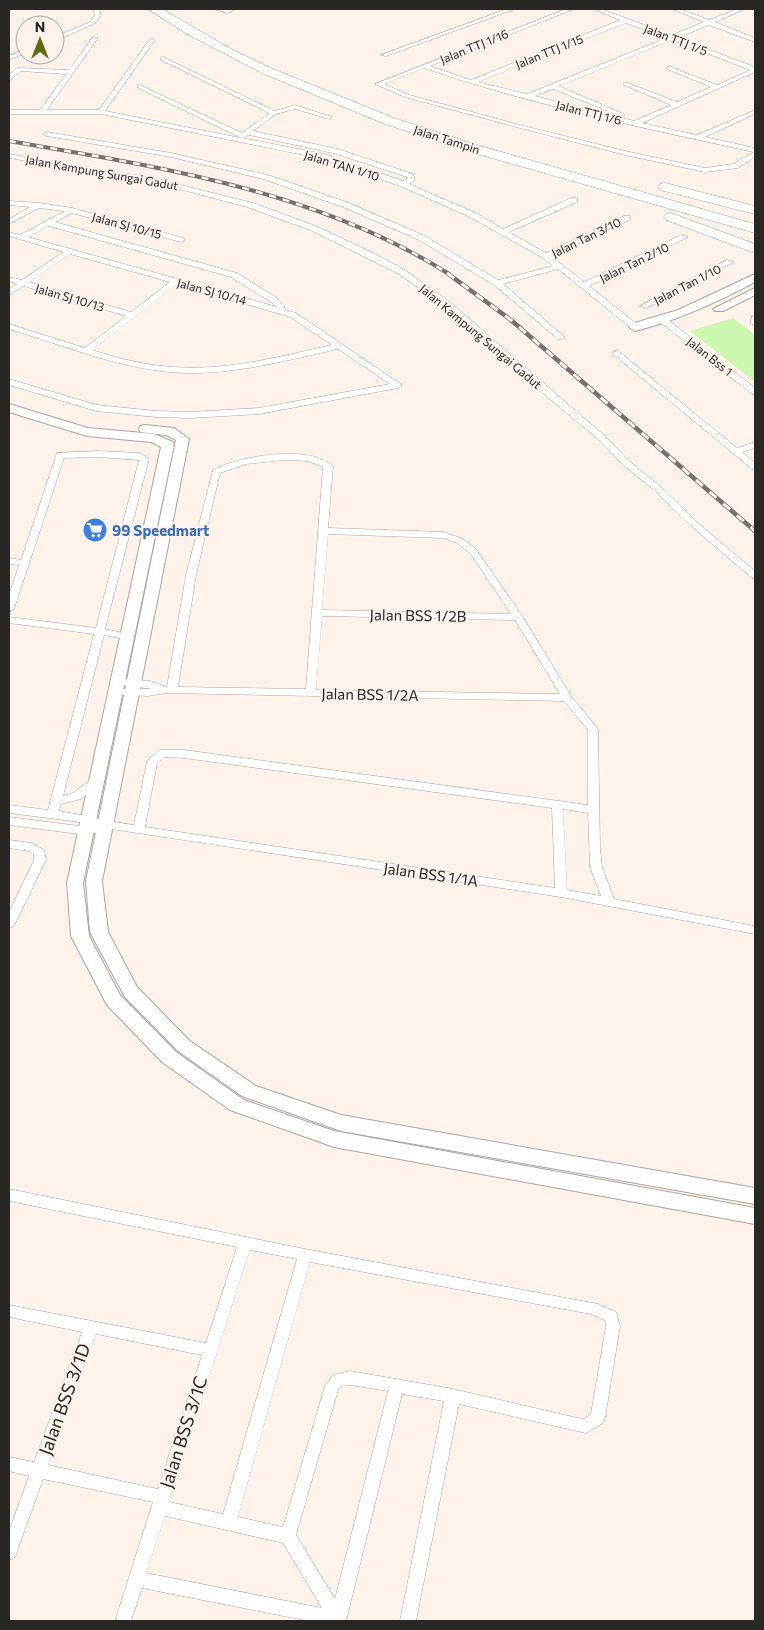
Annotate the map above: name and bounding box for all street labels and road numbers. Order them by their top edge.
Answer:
street label: Jalan TTJ 1/5 [642,20,710,58]
street label: Jalan TTJ 1/16 [438,26,511,67]
street label: Jalan TTJ 1/15 [513,31,585,72]
street label: Jalan TTJ 1/6 [555,97,623,128]
street label: Jalan Tampin [412,122,482,157]
street label: Jalan TAN 1/10 [302,147,381,184]
street label: Jalan Kampung Sungai Gadut [24,152,180,193]
street label: Jalan SJ 10/15 [91,209,163,242]
street label: Jalan Tan 3/10 [549,214,623,261]
street label: Jalan Tan 2/10 [597,239,672,286]
street label: Jalan Tan 1/10 [651,261,724,308]
street label: Jalan SJ 10/14 [175,275,248,308]
street label: Jalan SJ 10/13 [34,280,106,315]
street label: Jalan Kampung Sungai Gadut [417,281,545,392]
street label: Jalan Bss 1 [684,334,736,379]
street label: Jalan BSS 1/2B [370,605,467,625]
street label: Jalan BSS 1/2A [321,684,419,704]
street label: Jalan BSS 1/1A [383,858,479,890]
street label: Jalan BSS 3/1D [34,1340,94,1458]
street label: Jalan BSS 3/1C [155,1373,211,1491]

